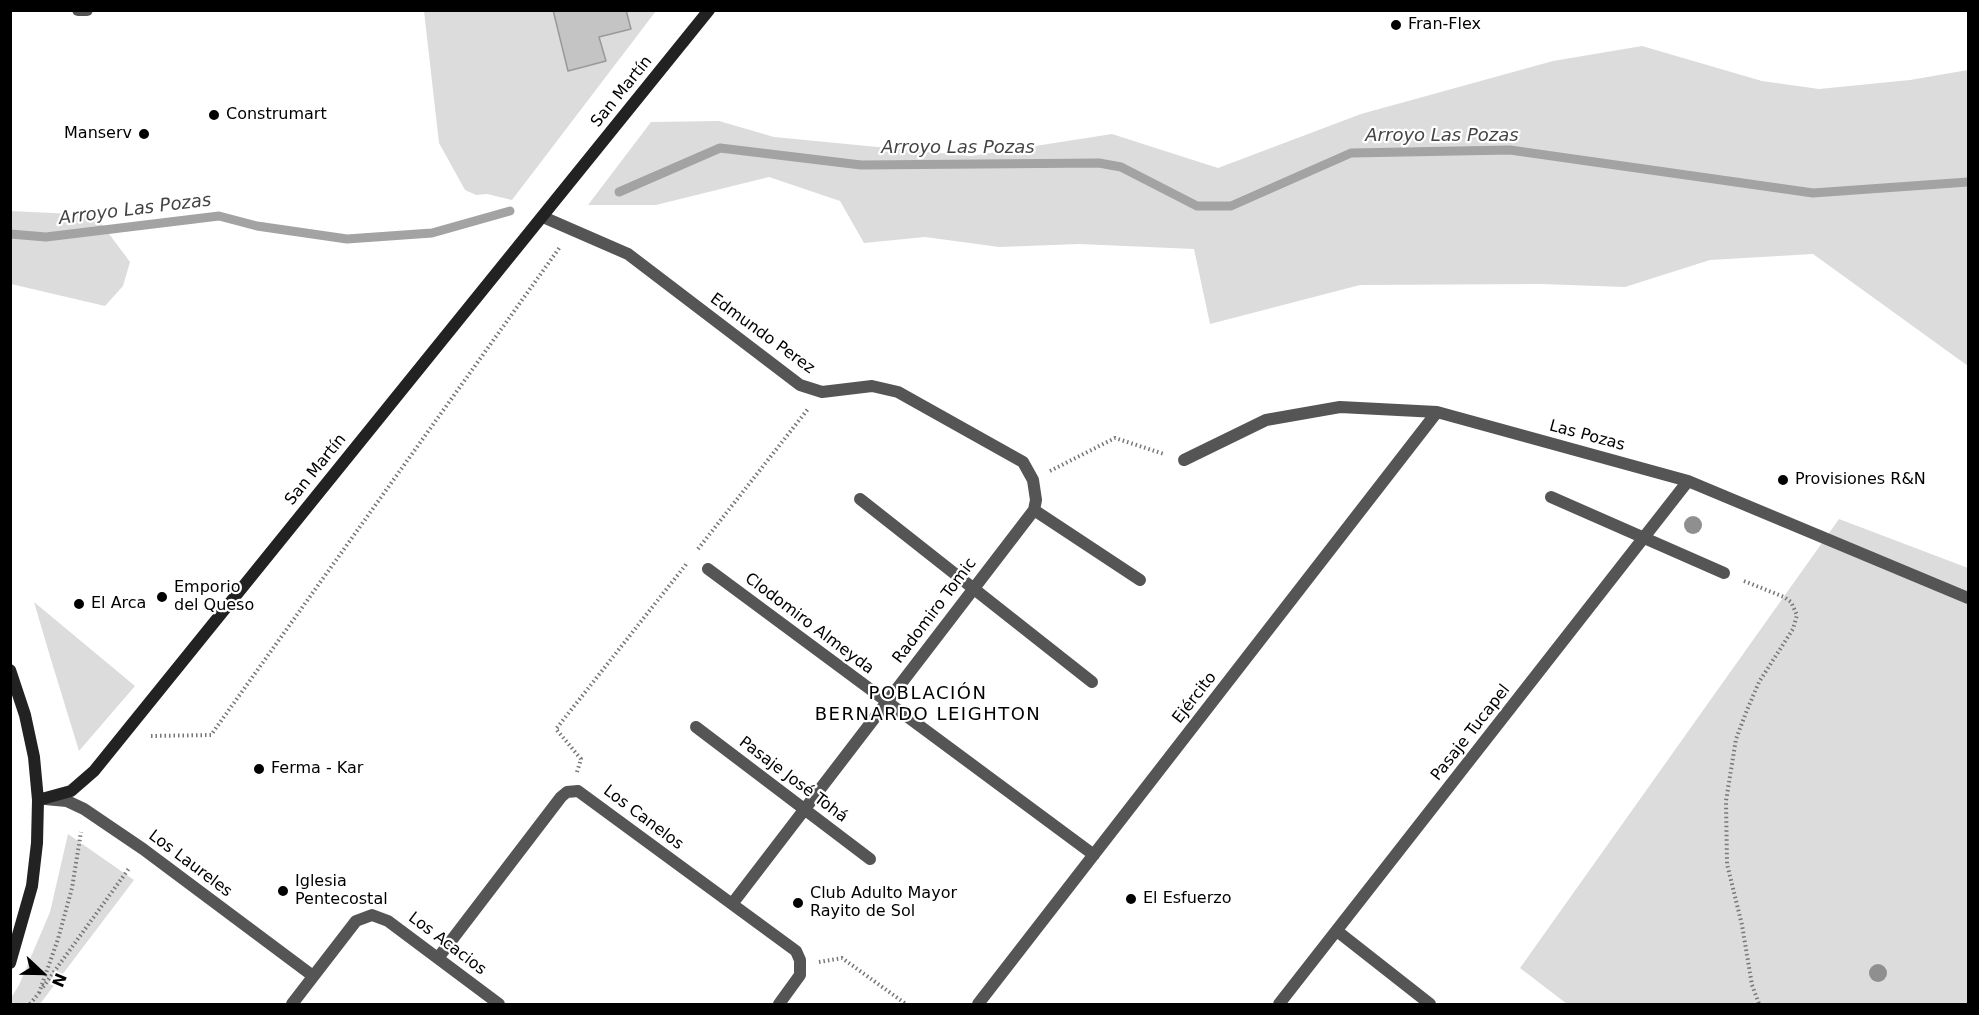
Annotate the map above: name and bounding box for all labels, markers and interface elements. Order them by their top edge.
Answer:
place label: Fran-Flex [1408,15,1481,35]
marker: Fran-Flex [1389,18,1403,32]
street label: San Martín [587,52,657,132]
place label: Construmart [226,105,327,125]
marker: Construmart [207,108,221,122]
place label: Manserv [64,124,132,144]
water label: Arroyo Las Pozas [1365,125,1519,147]
marker: Manserv [137,127,151,141]
water label: Arroyo Las Pozas [881,137,1035,159]
water label: Arroyo Las Pozas [58,190,212,230]
street label: Edmundo Perez [706,290,818,378]
street label: Las Pozas [1547,417,1627,455]
street label: San Martín [281,430,351,510]
place label: Provisiones R&N [1795,470,1926,490]
marker: Provisiones R&N [1776,473,1790,487]
street label: Radomiro Tomic [889,554,981,668]
street label: Clodomiro Almeyda [741,569,877,679]
place label: Emporio del Queso [174,578,254,616]
marker: Emporio del Queso [155,590,169,604]
place label: El Arca [91,594,146,614]
marker: El Arca [72,597,86,611]
street label: Ejército [1169,668,1221,728]
street label: Pasaje Tucapel [1427,681,1515,785]
district label: POBLACIÓN BERNARDO LEIGHTON [815,683,1041,726]
street label: Pasaje José Tohá [735,733,851,827]
place label: Ferma - Kar [271,759,363,779]
marker: Ferma - Kar [252,762,266,776]
street label: Los Canelos [599,782,687,854]
street label: Los Laureles [145,826,235,902]
place label: Iglesia Pentecostal [295,872,388,910]
marker: Iglesia Pentecostal [276,884,290,898]
place label: Club Adulto Mayor Rayito de Sol [810,884,957,922]
place label: El Esfuerzo [1143,889,1231,909]
marker: El Esfuerzo [1124,892,1138,906]
marker: Club Adulto Mayor Rayito de Sol [791,896,805,910]
street label: Los Acacios [404,909,490,979]
north arrow [12,943,72,1003]
text: N [48,970,70,990]

